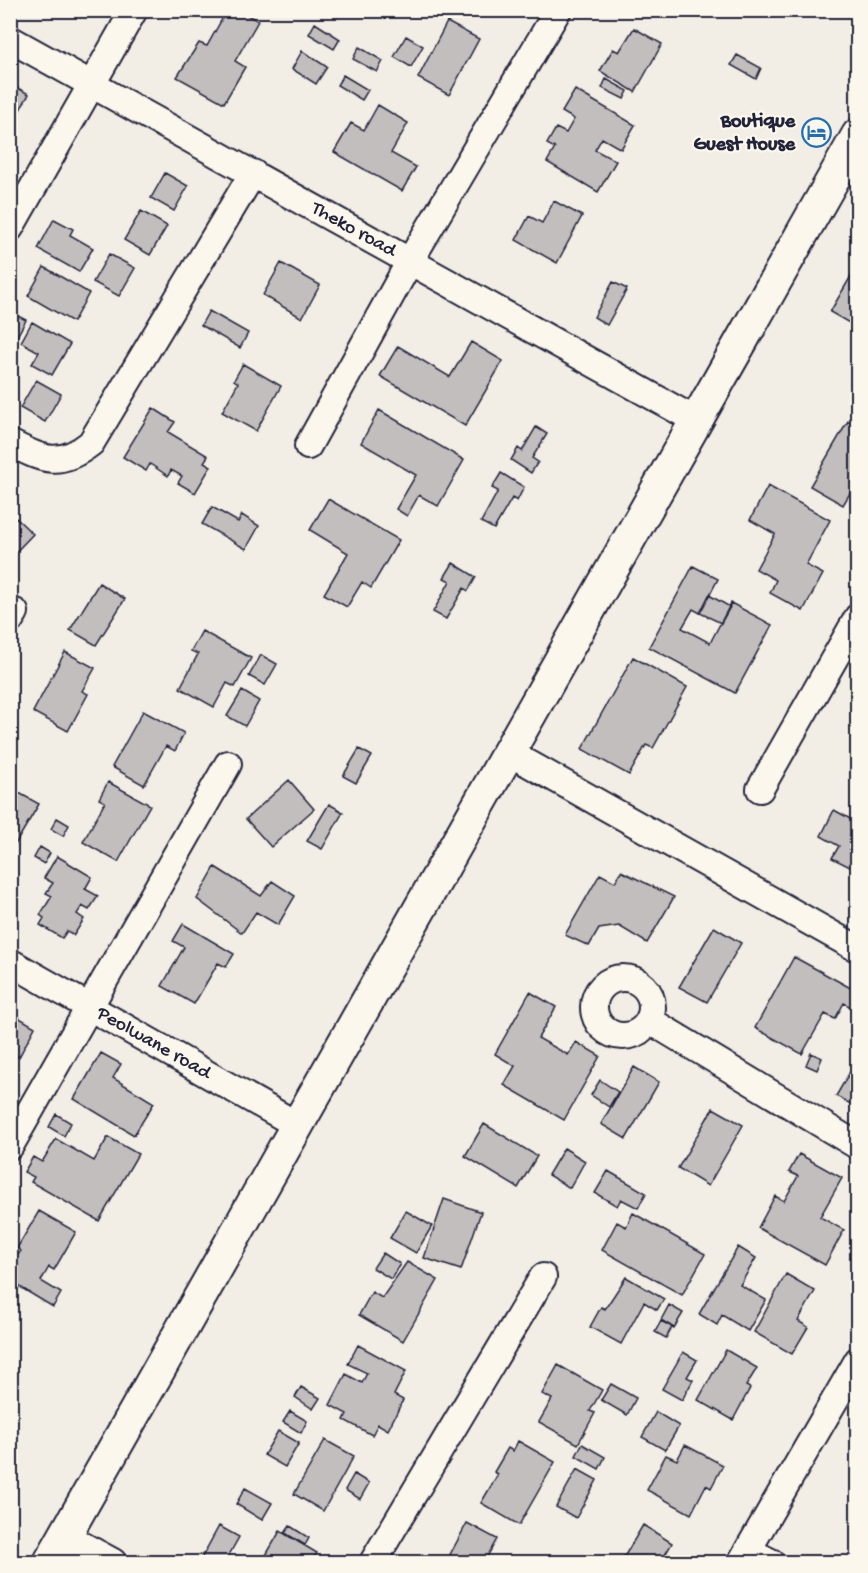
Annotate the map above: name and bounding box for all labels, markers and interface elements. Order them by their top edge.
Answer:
place label: Boutique Guest House [694,111,796,157]
hotel icon: Boutique Guest House [800,117,832,149]
street label: Theko road [306,197,402,264]
street label: Peolwane road [91,1001,217,1086]

